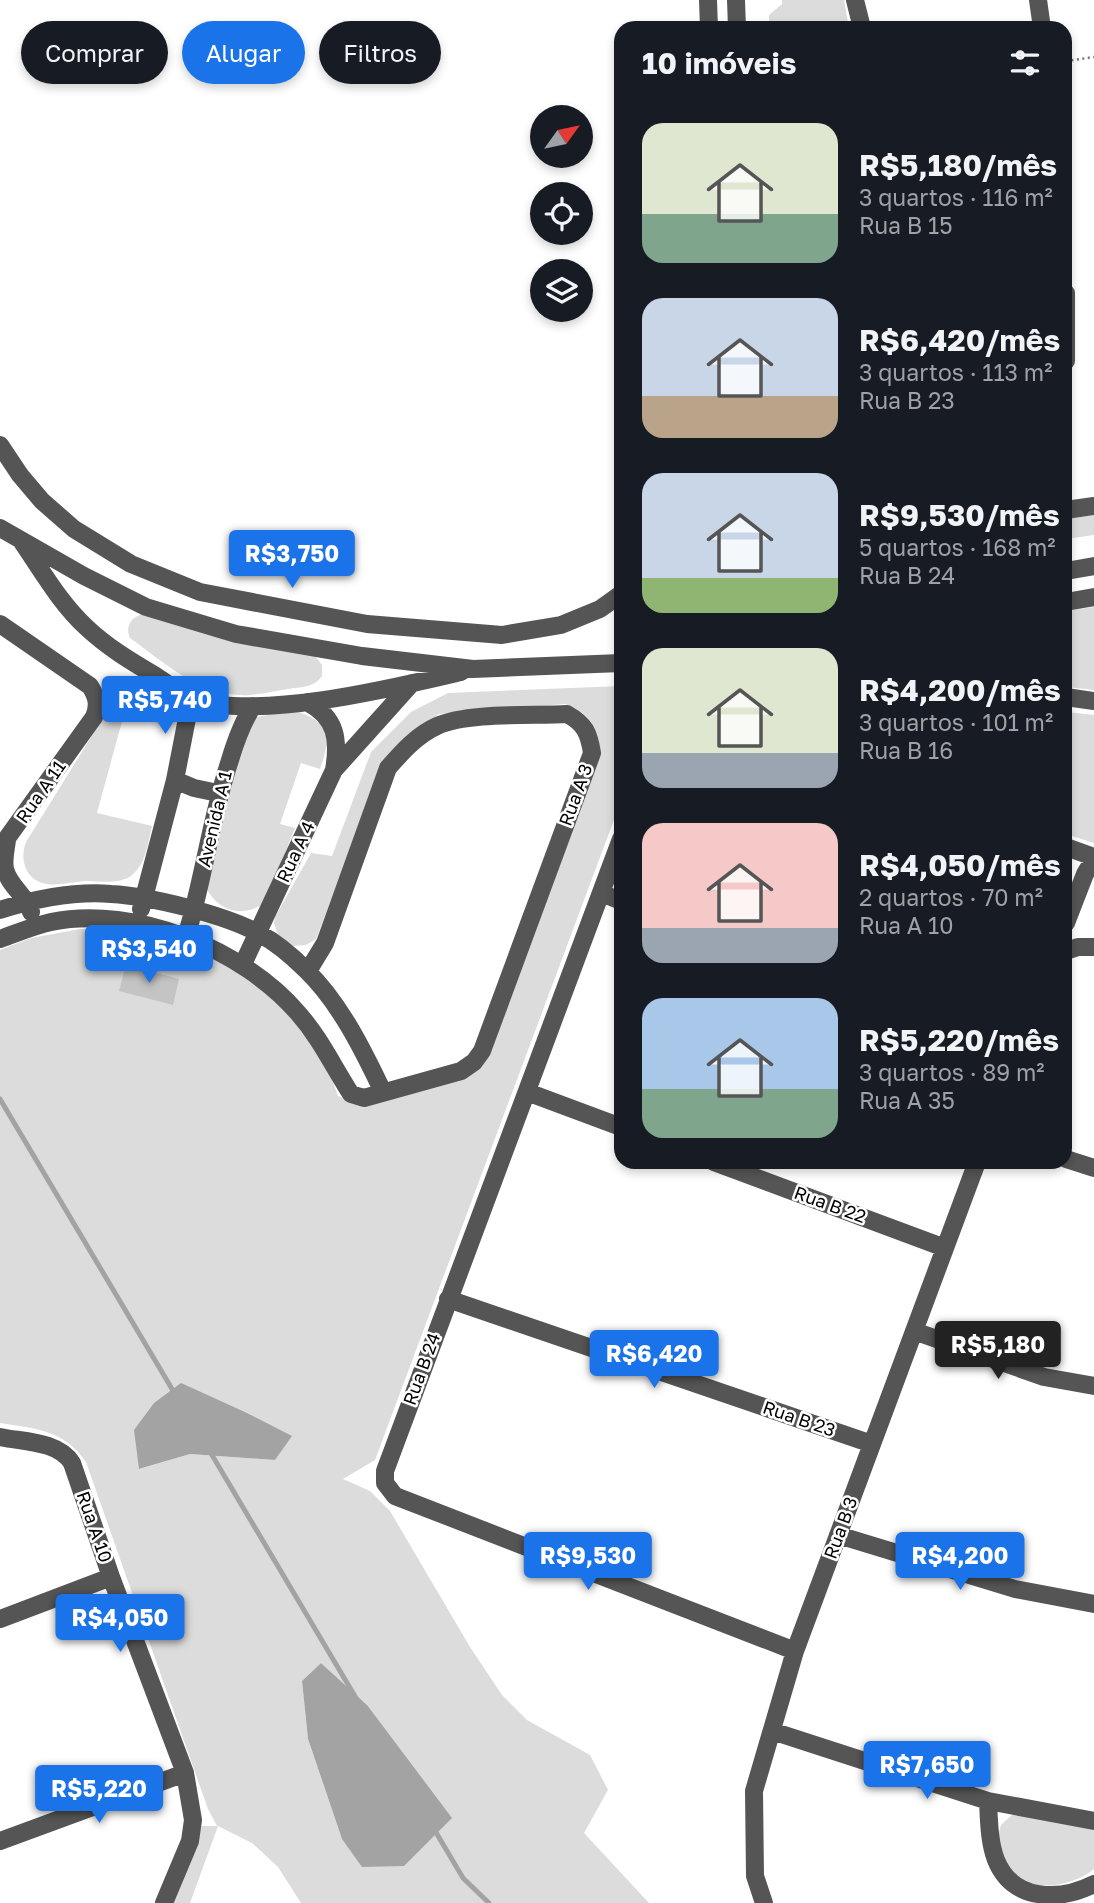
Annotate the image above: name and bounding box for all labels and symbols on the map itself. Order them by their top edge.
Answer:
north arrow [530,105,593,168]
pin: R$3,750 [227,530,357,590]
pin: R$5,740 [100,676,230,736]
street label: Rua A 11 [11,756,70,827]
street label: Rua A 3 [554,761,596,829]
street label: Avenida A 1 [192,768,236,869]
street label: Rua A 4 [271,817,319,886]
pin: R$3,540 [84,926,214,985]
street label: Rua B 22 [791,1181,869,1227]
pin: R$5,180 [933,1322,1063,1381]
street label: Rua B 24 [398,1329,444,1408]
pin: R$6,420 [589,1330,719,1390]
street label: Rua B 23 [760,1395,838,1441]
street label: Rua A 10 [73,1488,117,1565]
street label: Rua B 3 [819,1494,861,1562]
pin: R$9,530 [523,1532,653,1592]
pin: R$4,200 [895,1532,1025,1592]
pin: R$4,050 [55,1594,185,1654]
pin: R$7,650 [862,1742,992,1801]
pin: R$5,220 [34,1766,164,1825]

